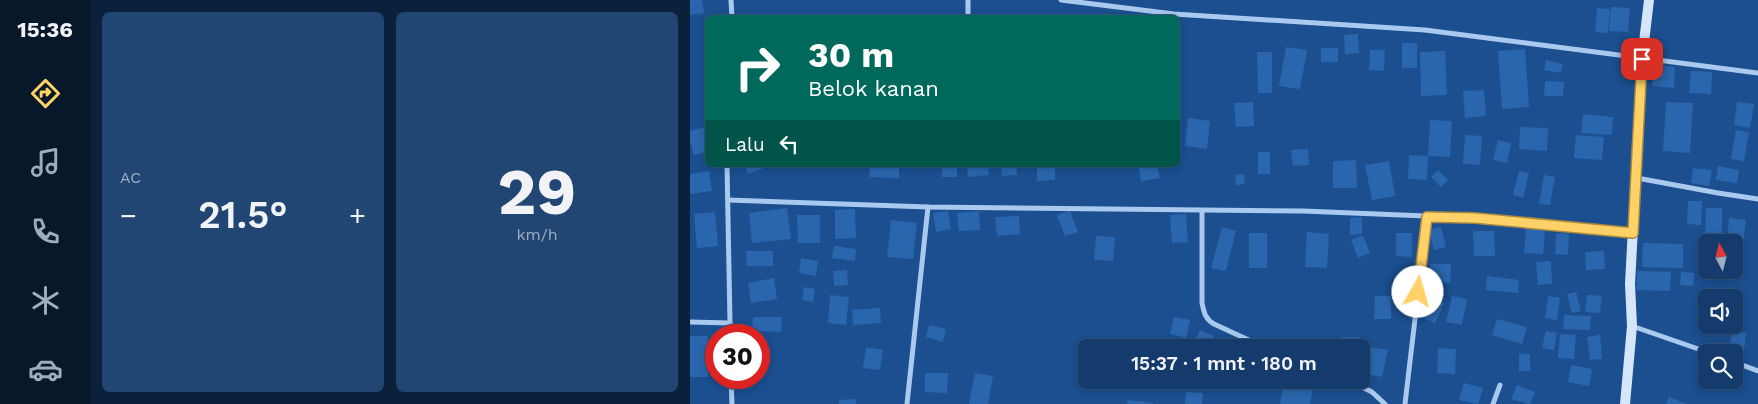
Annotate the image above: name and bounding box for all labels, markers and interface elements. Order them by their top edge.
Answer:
text: 15:36 [17,17,73,42]
text: 30 m [808,34,894,76]
icon: right [725,35,790,100]
pin [1621,38,1663,80]
icon: arrive [1628,45,1656,73]
icon: directions [28,76,63,111]
text: Belok kanan [808,76,939,101]
icon: left [775,130,803,158]
text: Lalu [725,133,765,156]
icon: music [28,145,63,180]
text: 29 [498,154,576,230]
text: AC [120,168,141,187]
text: 21.5° [198,193,288,237]
text: − [120,199,137,232]
text: + [349,199,366,232]
icon: phone [28,214,63,249]
text: km/h [516,225,558,244]
north arrow [1698,234,1742,279]
map controls [1698,234,1743,389]
position arrow [1391,265,1443,317]
icon: climate [28,283,63,318]
button: sound [1698,289,1743,334]
speed limit sign: 30 [705,324,770,389]
button: search [1698,344,1743,389]
icon: car [28,352,63,387]
text: 15:37 · 1 mnt · 180 m [1131,352,1317,375]

